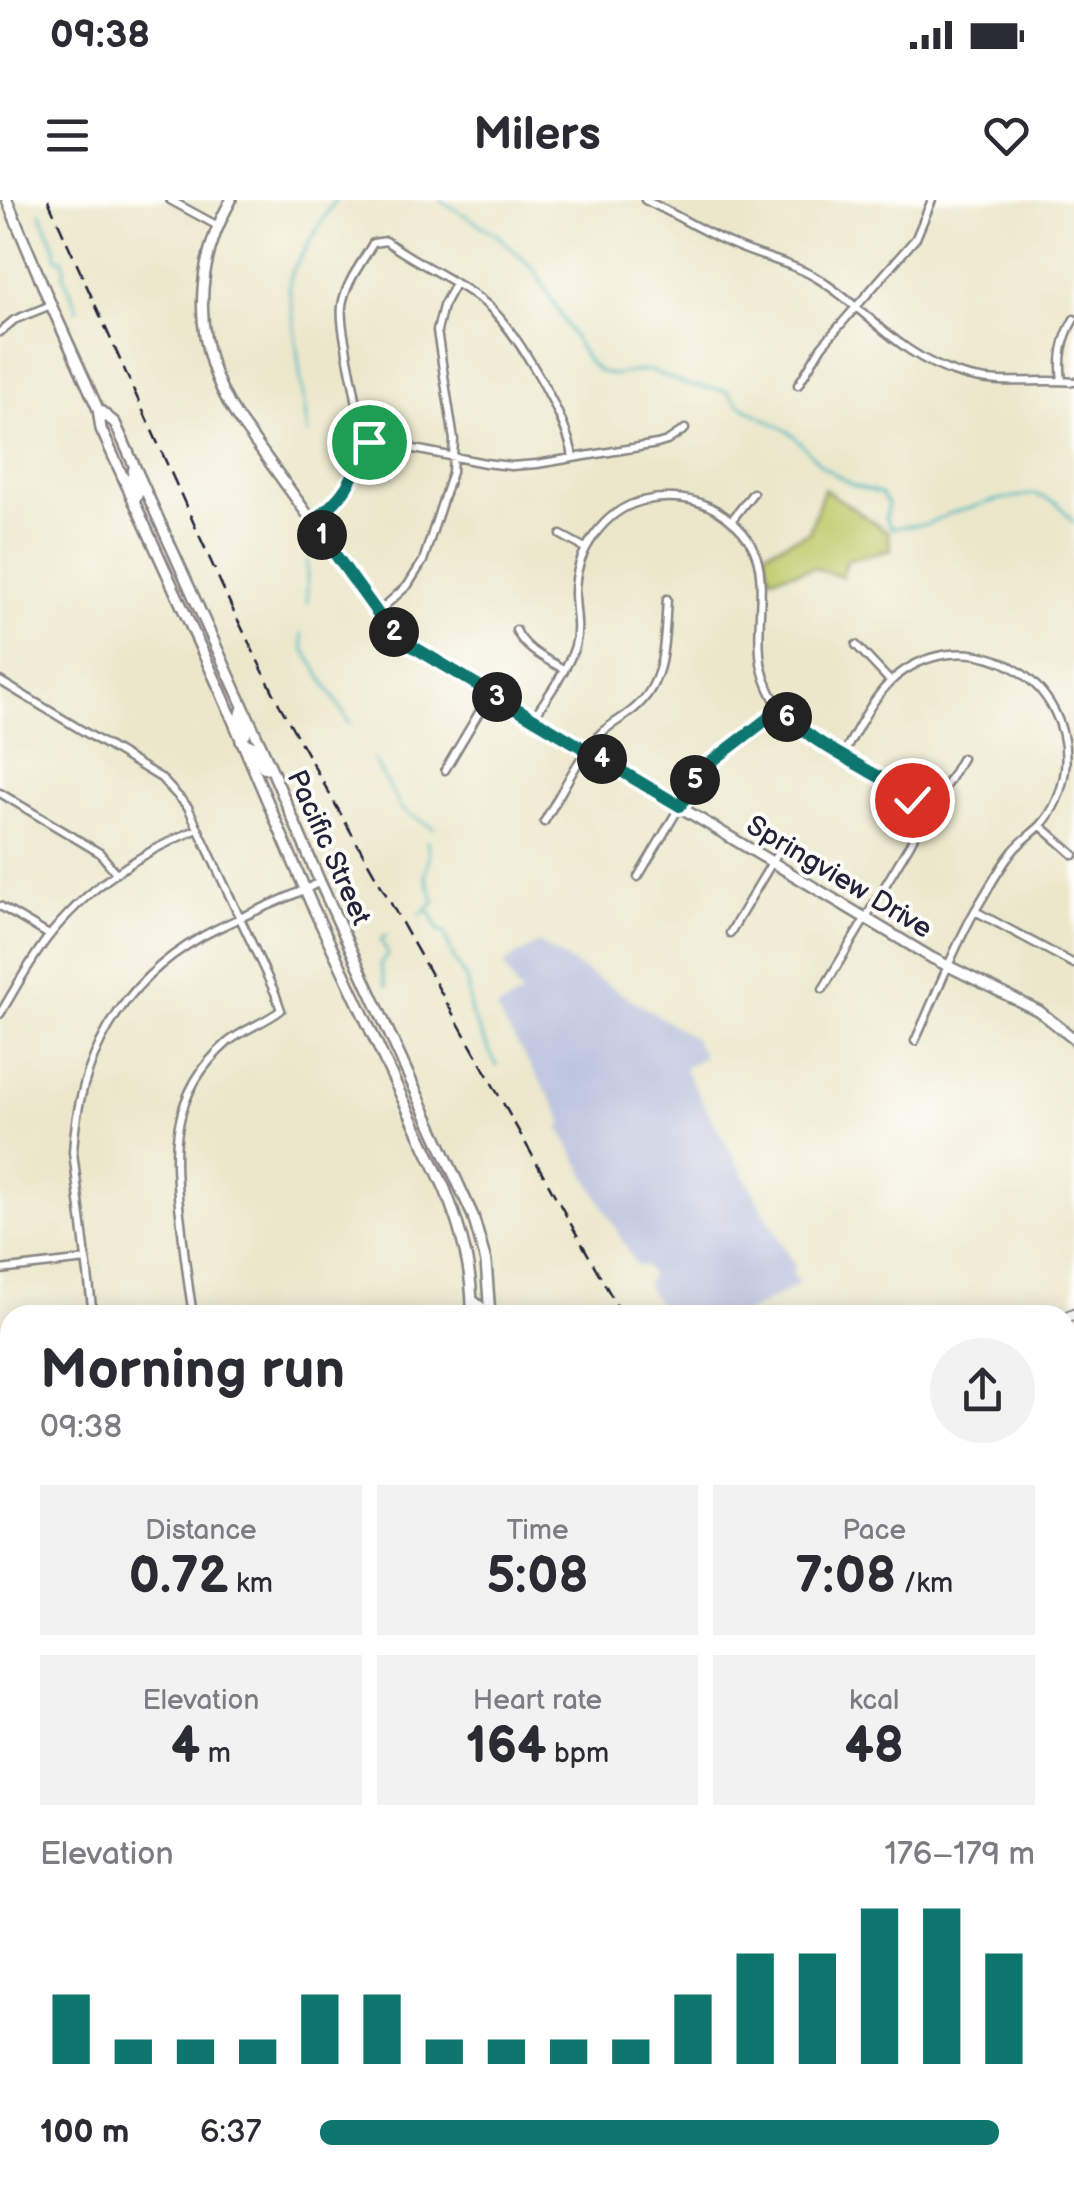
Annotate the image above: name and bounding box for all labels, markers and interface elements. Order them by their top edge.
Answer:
text: 09:38 [50,13,150,58]
icon: menu [40,108,95,163]
text: Milers [473,108,601,163]
icon: heart [979,108,1034,163]
pin [327,400,412,485]
icon: arrive [342,415,397,470]
pin: 1 [297,510,347,560]
text: 1 [316,518,328,551]
pin: 2 [369,607,419,657]
text: 2 [386,615,402,648]
pin: 3 [472,672,522,722]
text: 3 [489,680,505,713]
pin: 6 [762,692,812,742]
text: 6 [779,700,795,733]
pin: 4 [577,734,627,784]
text: 4 [594,742,610,775]
pin: 5 [670,755,720,805]
pin [870,758,955,843]
text: 5 [687,763,703,796]
street label: Pacific Street [280,765,378,931]
icon: check [885,773,940,828]
street label: Springview Drive [740,809,938,946]
text: Morning run [40,1337,345,1404]
button: share [930,1338,1035,1443]
text: 09:38 [40,1408,122,1447]
text: Distance [145,1514,257,1547]
text: Time [506,1514,569,1547]
text: Pace [842,1514,906,1547]
text: 0.72 [129,1547,228,1607]
text: 5:08 [486,1547,589,1607]
text: 7:08 [795,1547,896,1607]
text: km [228,1567,273,1600]
text: /km [896,1567,953,1600]
text: Elevation [142,1684,259,1717]
text: Heart rate [473,1684,602,1717]
text: kcal [849,1684,899,1717]
text: 4 [171,1717,200,1777]
text: 164 [466,1717,547,1777]
text: 48 [844,1717,904,1777]
text: m [200,1737,231,1770]
text: bpm [547,1737,609,1770]
text: Elevation [40,1835,173,1874]
text: 176–179 m [885,1835,1035,1874]
text: 100 m [40,2113,129,2152]
text: 6:37 [200,2113,261,2152]

